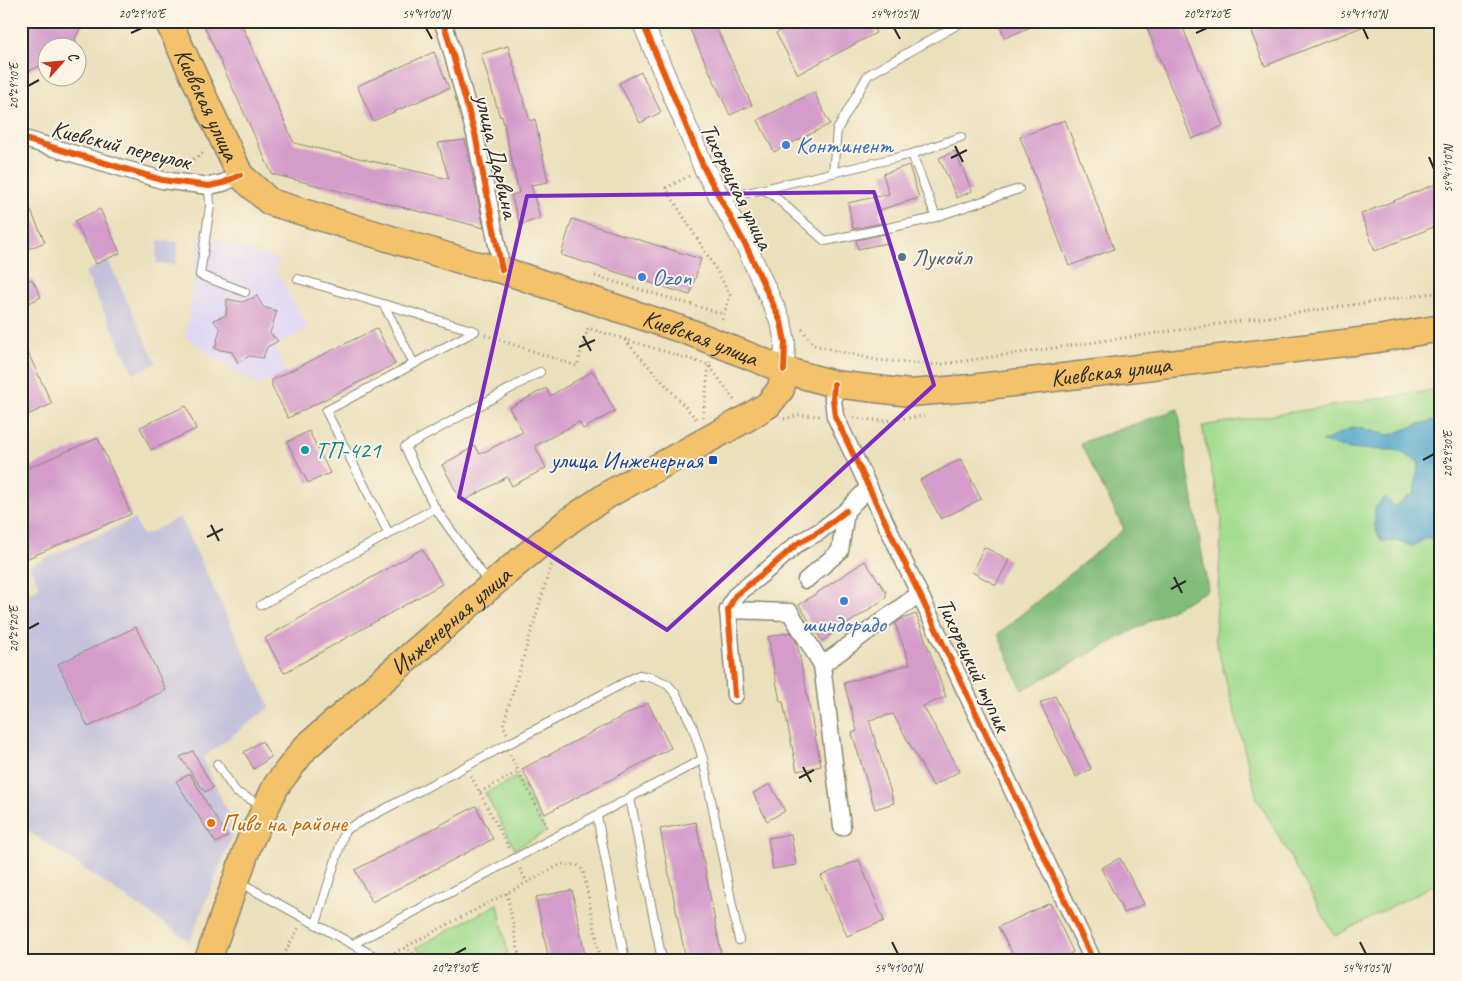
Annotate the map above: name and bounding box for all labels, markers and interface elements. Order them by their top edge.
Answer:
text: 20°29'10"E [119,6,167,22]
text: 54°41'00"N [402,6,451,22]
text: 54°41'05"N [870,6,919,22]
text: 20°29'20"E [1184,6,1232,22]
text: 54°41'10"N [1339,6,1388,22]
north arrow [38,38,88,88]
street label: Киевская улица [168,43,247,167]
text: С [64,49,83,65]
text: 20°29'10"E [6,61,22,109]
street label: улица Дарвина [468,89,526,223]
street label: Киевский переулок [48,113,196,177]
street label: Тихорецкая улица [693,118,781,255]
place label: Континент [796,130,894,160]
marker: Континент [780,139,792,151]
text: 54°41'10"N [1440,144,1456,193]
place label: Лукойл [912,242,973,272]
marker: Лукойл [896,251,908,263]
place label: Ozon [652,262,692,292]
marker: Ozon [636,271,648,283]
street label: Киевская улица [639,303,764,374]
street label: Киевская улица [1049,349,1174,393]
text: 20°29'30"E [1440,429,1456,477]
place label: ТП-421 [315,435,382,465]
marker: ТП-421 [299,444,311,456]
place label: улица Инженерная [548,445,704,475]
marker: улица Инженерная [707,454,719,466]
street label: Инженерная улица [384,559,518,682]
street label: Тихорецкий тупик [930,593,1019,739]
marker: шиндорадо [838,595,850,607]
text: 20°29'20"E [6,604,22,652]
place label: шиндорадо [802,609,888,639]
place label: Пиво на районе [221,808,349,838]
marker: Пиво на районе [205,817,217,829]
text: 20°29'30"E [432,960,480,976]
text: 54°41'00"N [874,960,923,976]
text: 54°41'05"N [1342,960,1391,976]

